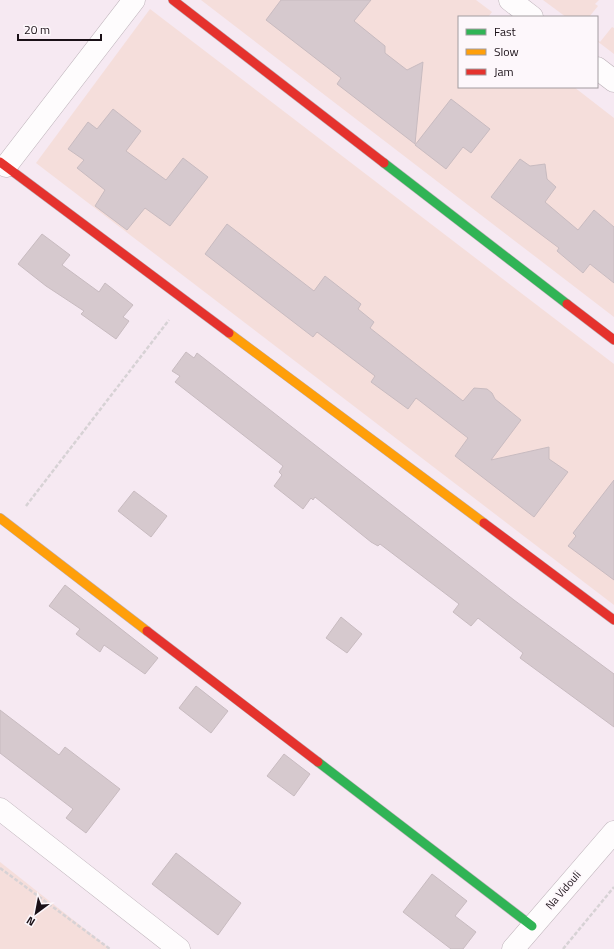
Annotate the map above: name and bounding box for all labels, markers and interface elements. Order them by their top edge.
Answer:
scale bar [18,16,101,42]
legend [458,16,598,88]
text: 20 m [24,20,50,39]
text: Fast [494,22,517,41]
text: Slow [494,42,519,61]
text: Jam [494,62,514,81]
street label: Na Vidouli [542,867,584,913]
north arrow [16,893,56,933]
text: N [23,913,38,930]

